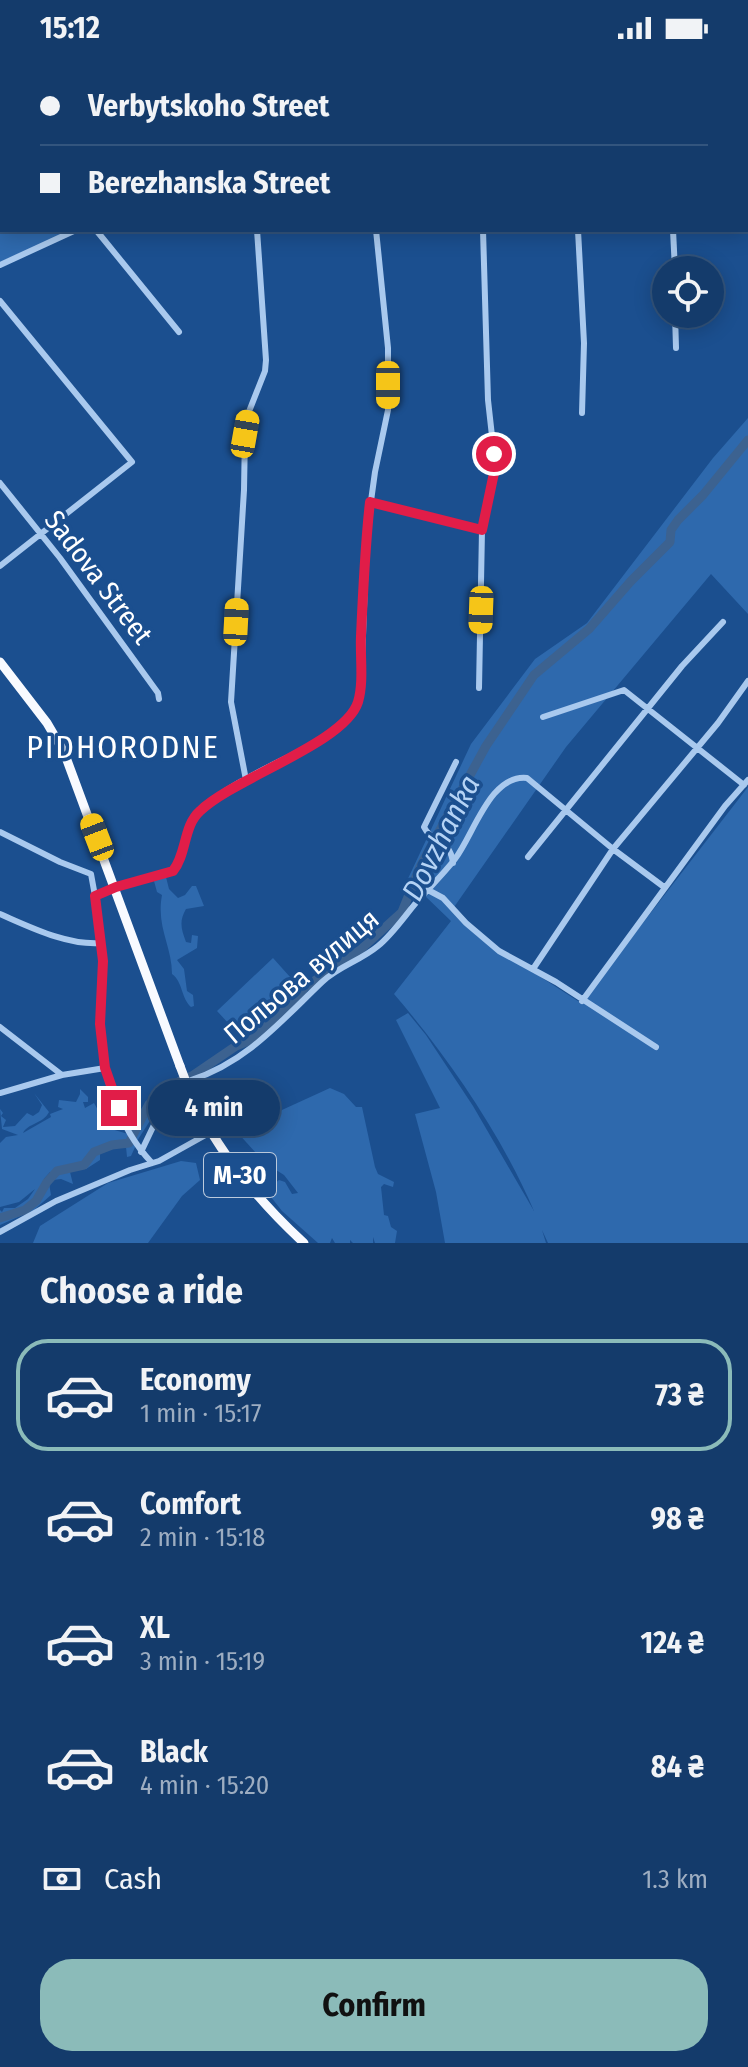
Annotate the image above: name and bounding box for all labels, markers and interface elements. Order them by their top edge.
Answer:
text: 15:12 [40,10,100,46]
text: Verbytskoho Street [88,88,329,124]
text: Berezhanska Street [88,165,330,201]
map controls [652,256,724,328]
button: locate [652,256,724,328]
car [376,361,400,409]
car [229,408,261,460]
route start [476,436,512,472]
street label: Sadova Street [38,504,160,651]
car [468,586,494,634]
car [223,597,249,647]
district label: PIDHORODNE [26,728,220,766]
water label: Dovzhanka [394,769,488,907]
car [77,810,117,864]
street label: Польова вулиця [217,902,385,1051]
callout: 4 min [147,1080,279,1136]
route end [101,1090,137,1126]
text: 4 min [185,1092,243,1123]
road number: М-30 [204,1153,276,1197]
text: Choose a ride [40,1269,243,1313]
icon: car [44,1359,116,1431]
text: Economy [140,1362,251,1398]
text: 73 ₴ [655,1377,704,1413]
text: 1 min · 15:17 [140,1398,261,1429]
icon: car [44,1483,116,1555]
text: Comfort [140,1486,241,1522]
text: 98 ₴ [651,1501,704,1537]
text: 2 min · 15:18 [140,1522,265,1553]
icon: car [44,1607,116,1679]
text: XL [140,1610,170,1646]
text: 124 ₴ [640,1625,704,1661]
text: 3 min · 15:19 [140,1646,265,1677]
icon: car [44,1731,116,1803]
text: Black [140,1734,208,1770]
text: 84 ₴ [651,1749,704,1785]
text: 4 min · 15:20 [140,1770,269,1801]
icon: cash [40,1857,84,1901]
text: Cash [104,1861,162,1897]
text: 1.3 km [642,1864,708,1895]
button: Confirm [40,1959,708,2051]

